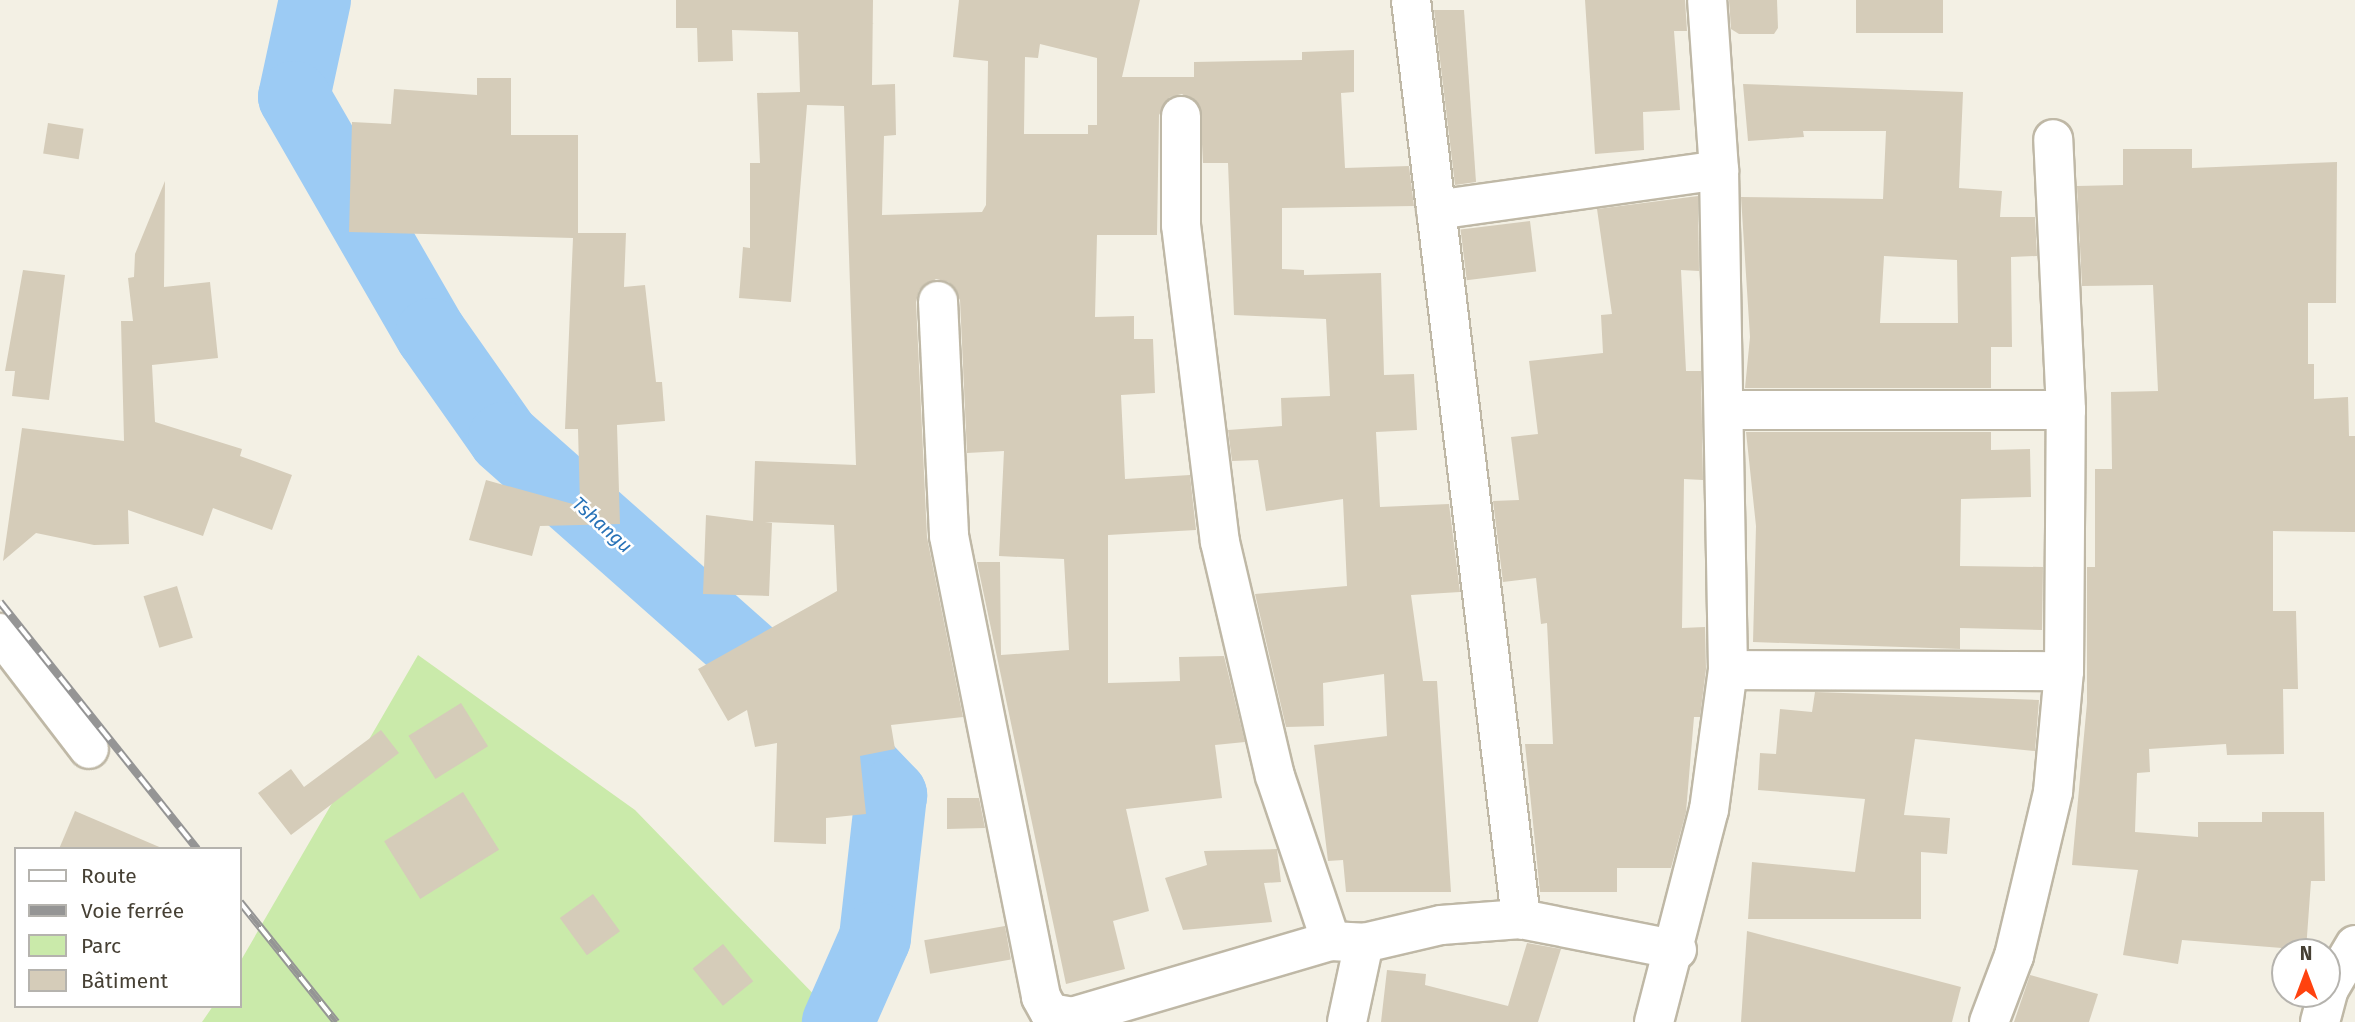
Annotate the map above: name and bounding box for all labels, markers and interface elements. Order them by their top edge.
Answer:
water label: Tshangu [567,492,637,558]
legend [14,847,242,1008]
text: Route [81,863,137,889]
text: Voie ferrée [81,898,184,924]
text: Parc [81,933,121,959]
north arrow [2271,938,2341,1008]
text: N [2300,942,2312,965]
text: Bâtiment [81,968,168,994]

